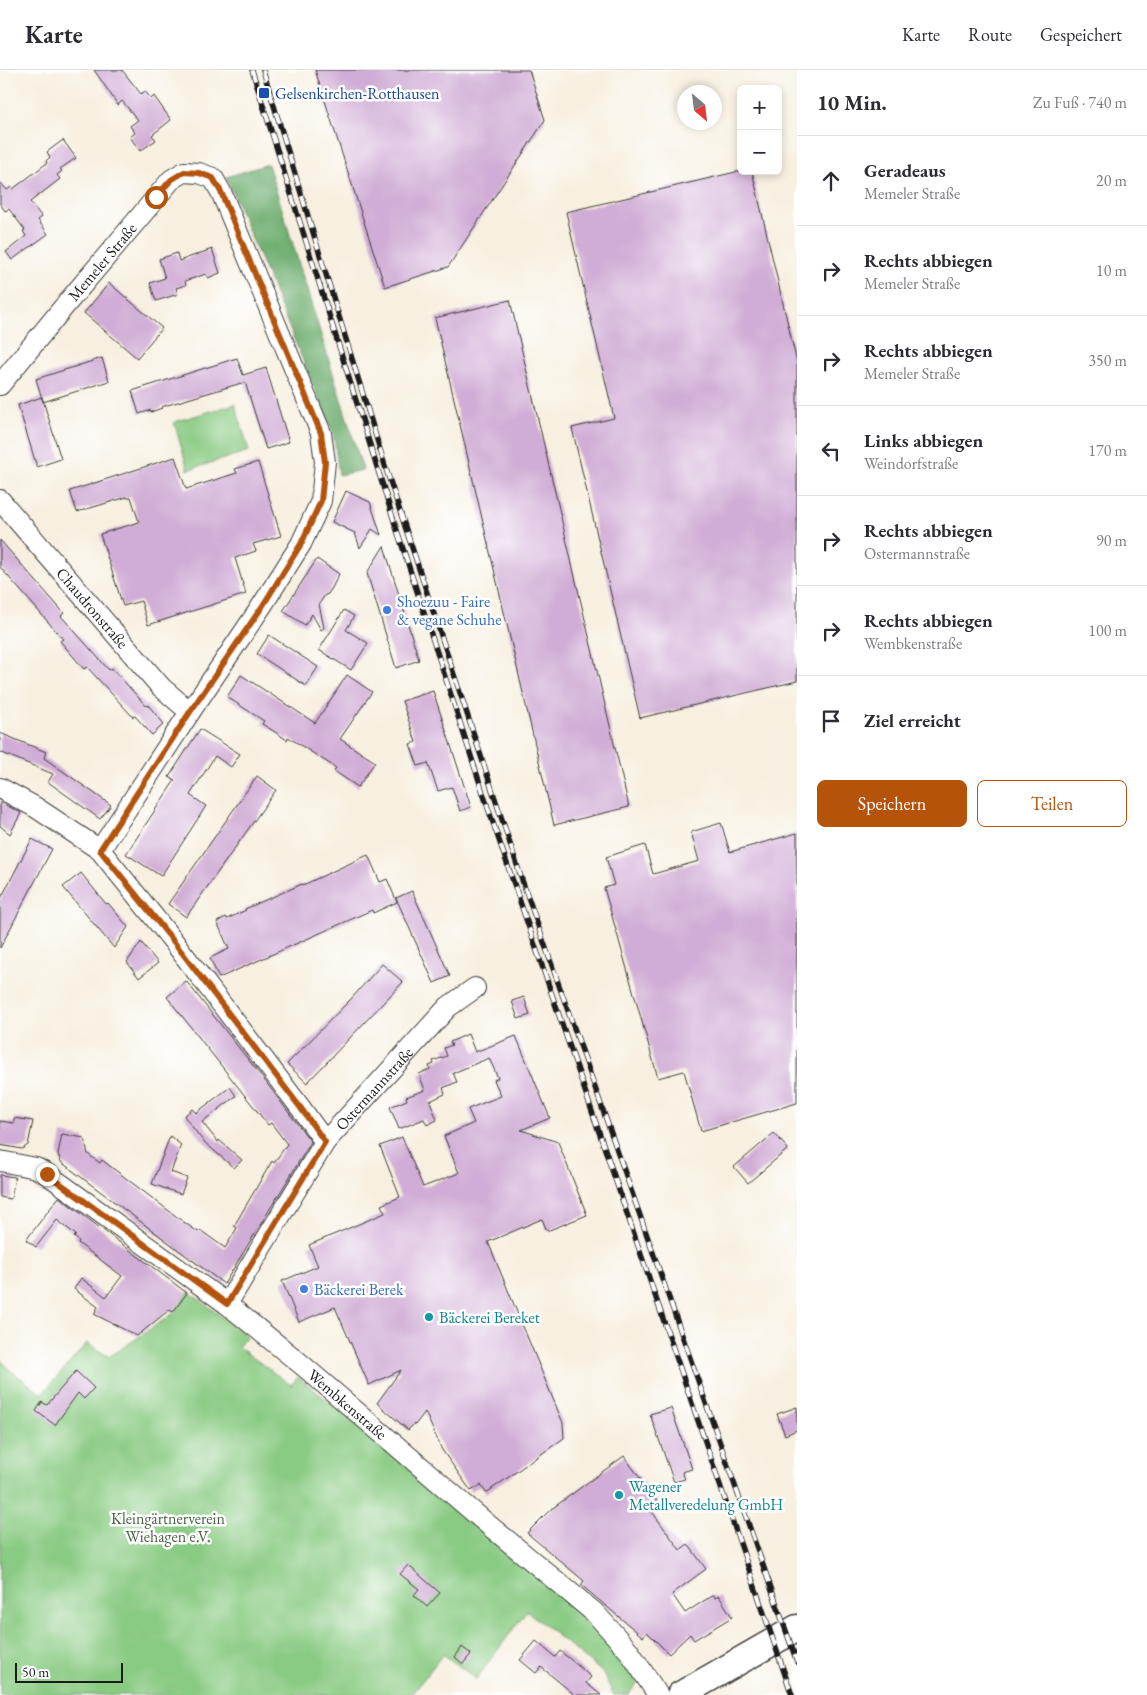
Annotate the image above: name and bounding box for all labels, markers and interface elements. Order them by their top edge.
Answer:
text: Karte [25,19,83,50]
text: Karte [902,23,940,46]
text: Route [968,23,1012,46]
text: Gespeichert [1040,23,1122,46]
place label: Gelsenkirchen-Rotthausen [275,83,440,104]
north arrow [677,85,722,130]
map controls [737,85,782,175]
button: + [737,85,782,130]
marker: Gelsenkirchen-Rotthausen [257,86,271,100]
text: 10 Min. [817,89,887,116]
text: Zu Fuß · 740 m [1033,92,1127,113]
button: − [737,130,782,175]
text: Geradeaus [864,158,946,183]
icon: ahead [817,167,845,195]
text: 20 m [1096,170,1127,191]
text: Memeler Straße [864,183,960,204]
route start [145,186,168,209]
street label: Memeler Straße [63,218,141,305]
text: Rechts abbiegen [864,248,993,273]
icon: right [817,257,845,285]
text: 10 m [1096,260,1127,281]
text: Memeler Straße [864,273,960,294]
text: Rechts abbiegen [864,338,993,363]
icon: right [817,347,845,375]
text: 350 m [1088,350,1127,371]
text: Memeler Straße [864,363,960,384]
text: Links abbiegen [864,428,983,453]
icon: left [817,437,845,465]
text: 170 m [1088,440,1127,461]
text: Weindorfstraße [864,453,958,474]
text: Rechts abbiegen [864,518,993,543]
icon: right [817,527,845,555]
text: 90 m [1096,530,1127,551]
text: Ostermannstraße [864,543,970,564]
street label: Chaudronstraße [52,563,133,653]
place label: Shoezuu - Faire & vegane Schuhe [397,591,501,630]
marker: Shoezuu - Faire & vegane Schuhe [381,604,393,616]
text: Rechts abbiegen [864,608,993,633]
icon: right [817,617,845,645]
text: 100 m [1088,620,1127,641]
text: Wembkenstraße [864,633,962,654]
icon: arrive [817,707,845,735]
text: Ziel erreicht [864,708,961,733]
button: Speichern [817,780,967,827]
button: Teilen [977,780,1127,827]
street label: Ostermannstraße [330,1042,417,1135]
route end [36,1163,59,1186]
place label: Bäckerei Berek [314,1279,404,1300]
marker: Bäckerei Berek [298,1283,310,1295]
place label: Bäckerei Bereket [439,1307,540,1328]
marker: Bäckerei Bereket [423,1311,435,1323]
street label: Wembkenstraße [304,1364,392,1444]
place label: Wagener Metallveredelung GmbH [629,1476,783,1515]
marker: Wagener Metallveredelung GmbH [613,1489,625,1501]
park label: Kleingärtnerverein Wiehagen e.V. [111,1508,225,1547]
scale bar [15,1660,122,1683]
text: 50 m [22,1663,49,1681]

